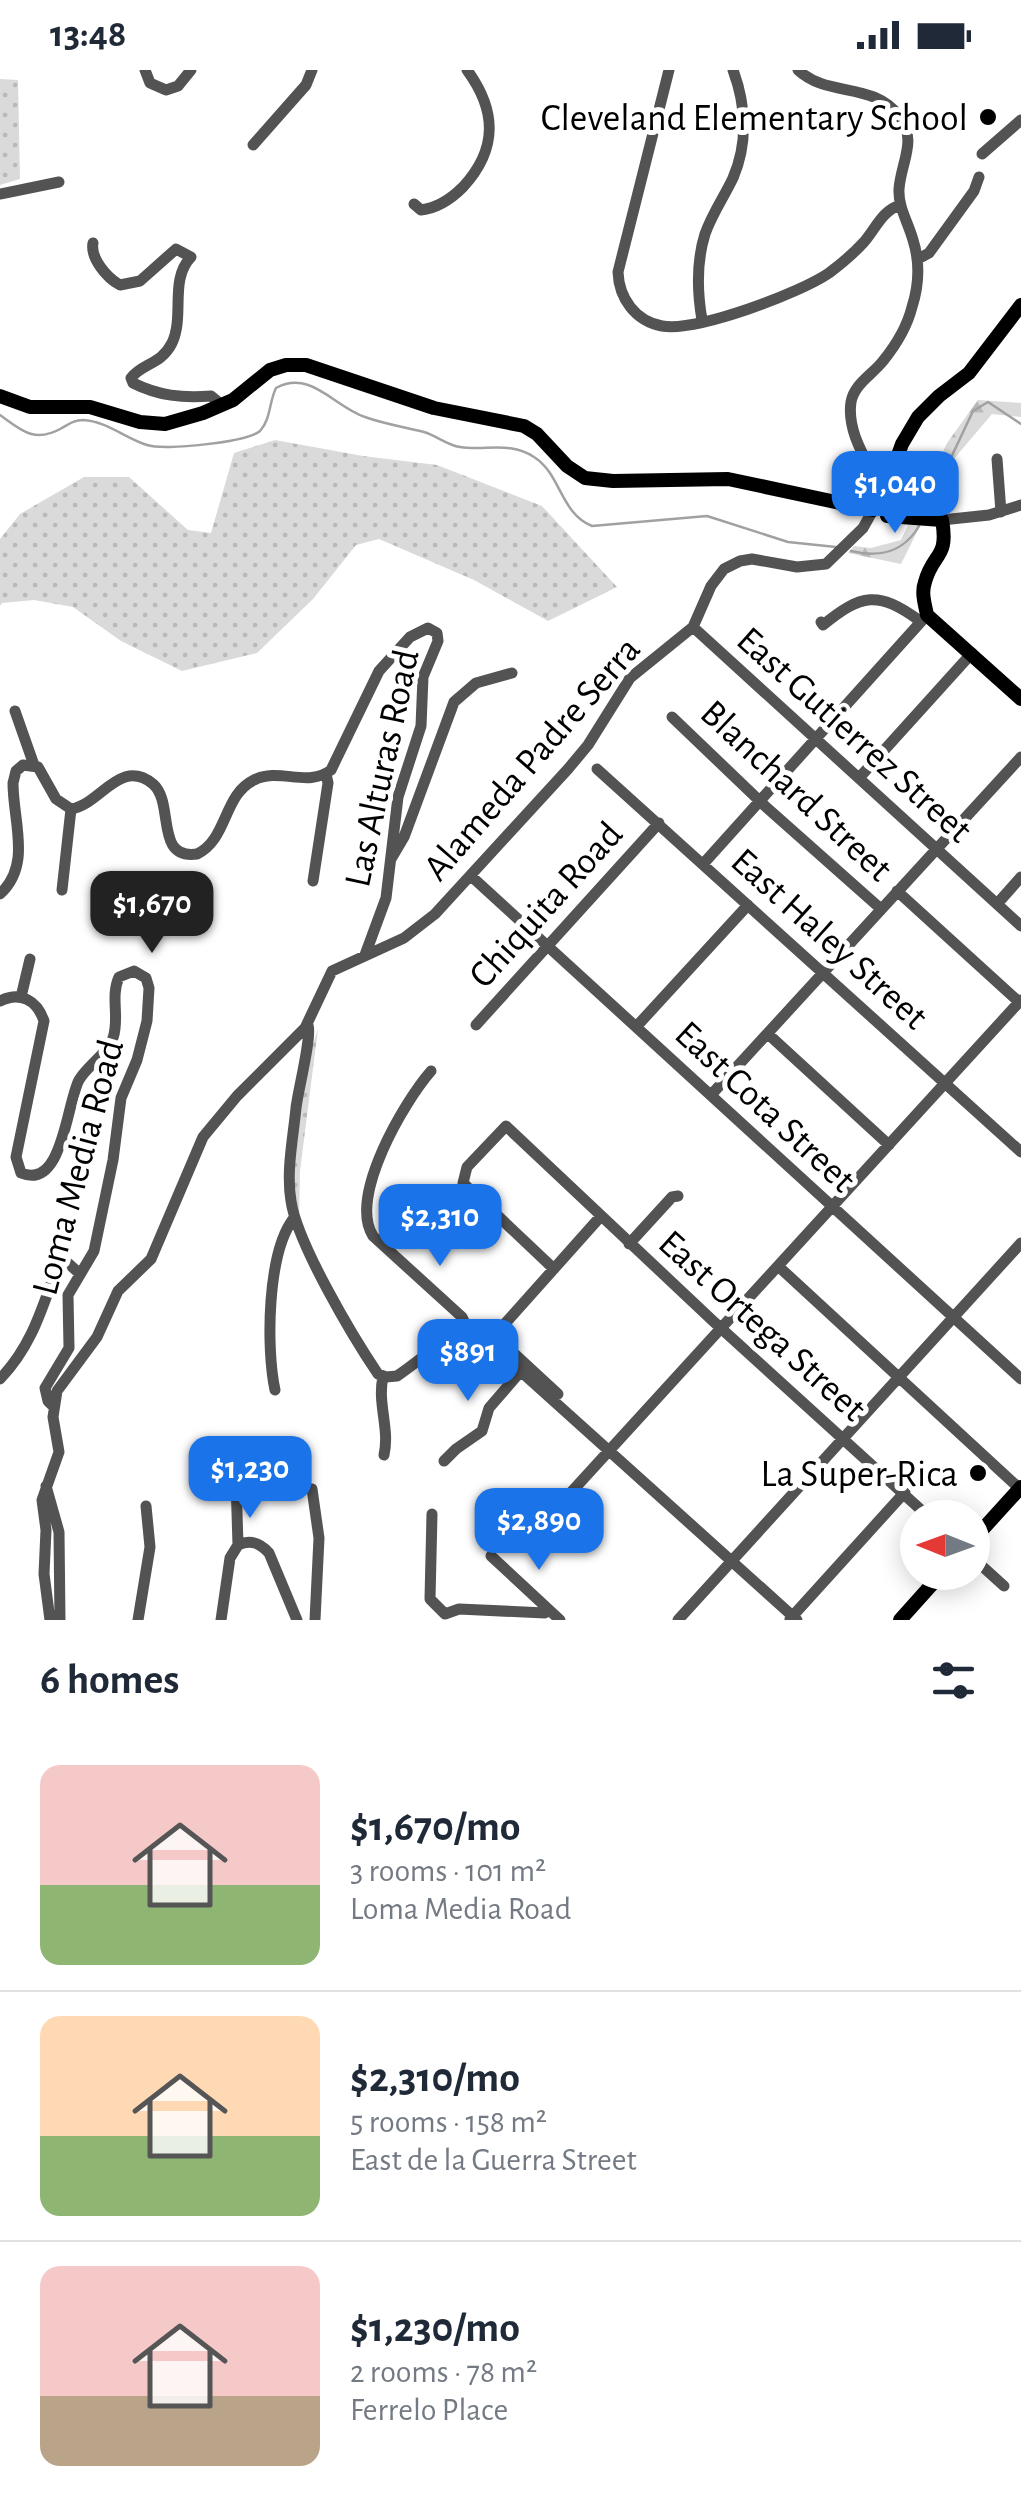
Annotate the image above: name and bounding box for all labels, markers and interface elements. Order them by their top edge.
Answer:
text: 13:48 [50,16,127,54]
place label: Cleveland Elementary School [541,100,968,138]
marker: Cleveland Elementary School [977,106,999,128]
pin: $1,040 [814,451,976,536]
text: $1,040 [854,467,936,499]
street label: East Gutierrez Street [729,621,978,850]
street label: Alameda Padre Serra [417,630,648,888]
street label: Las Alturas Road [339,646,427,890]
street label: Blanchard Street [693,694,898,889]
street label: Chiquita Road [463,815,630,995]
street label: East Haley Street [723,842,934,1037]
pin: $1,670 [71,871,233,956]
text: $1,670 [112,887,192,919]
street label: East Cota Street [667,1015,862,1200]
street label: Loma Media Road [27,1036,131,1299]
pin: $2,310 [359,1184,521,1269]
text: $2,310 [401,1200,479,1232]
street label: East Ortega Street [651,1224,872,1429]
pin: $891 [409,1319,527,1404]
text: $891 [439,1335,497,1367]
pin: $1,230 [169,1436,331,1521]
text: $1,230 [211,1452,289,1484]
place label: La Super-Rica [761,1456,958,1494]
marker: La Super-Rica [967,1462,989,1484]
pin: $2,890 [458,1488,620,1573]
north arrow [900,1500,990,1590]
map controls [900,1500,990,1590]
text: $2,890 [497,1504,581,1536]
icon: filters [926,1653,981,1708]
text: 6 homes [40,1659,179,1701]
icon: home [120,1805,240,1925]
text: $1,670/mo [350,1806,521,1848]
text: 3 rooms · 101 m² [350,1855,546,1887]
text: Loma Media Road [350,1893,571,1925]
icon: home [120,2056,240,2176]
text: $2,310/mo [350,2057,520,2099]
text: 5 rooms · 158 m² [350,2106,547,2138]
text: East de la Guerra Street [350,2144,637,2176]
icon: home [120,2306,240,2426]
text: $1,230/mo [350,2307,520,2349]
text: 2 rooms · 78 m² [350,2356,537,2388]
text: Ferrelo Place [350,2394,508,2426]

